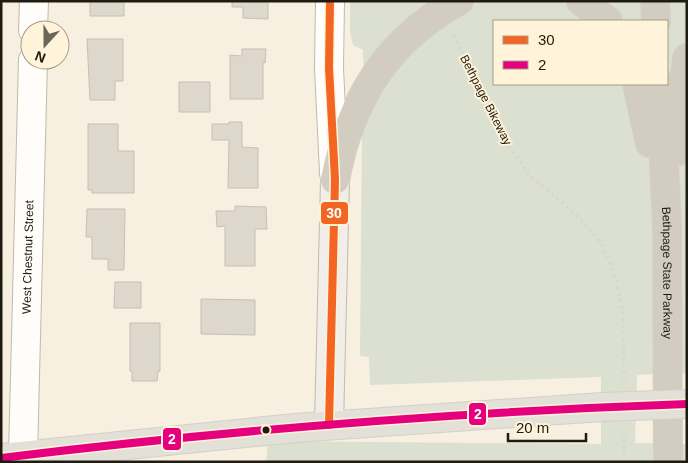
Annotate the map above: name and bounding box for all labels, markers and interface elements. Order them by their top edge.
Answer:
north arrow [20,20,70,70]
legend [493,20,668,85]
text: 30 [538,31,555,48]
text: N [33,48,48,66]
street label: Bethpage Bikeway [457,53,515,147]
text: 2 [538,56,546,73]
street label: West Chestnut Street [20,199,36,314]
line badge: 30 [320,201,349,225]
text: 30 [326,205,342,221]
street label: Bethpage State Parkway [659,206,674,339]
line badge: 2 [468,402,487,426]
text: 2 [474,406,482,422]
scale bar [508,410,586,442]
text: 20 m [516,419,549,436]
unlabelled marker [261,425,271,435]
line badge: 2 [162,427,182,451]
text: 2 [168,431,176,447]

